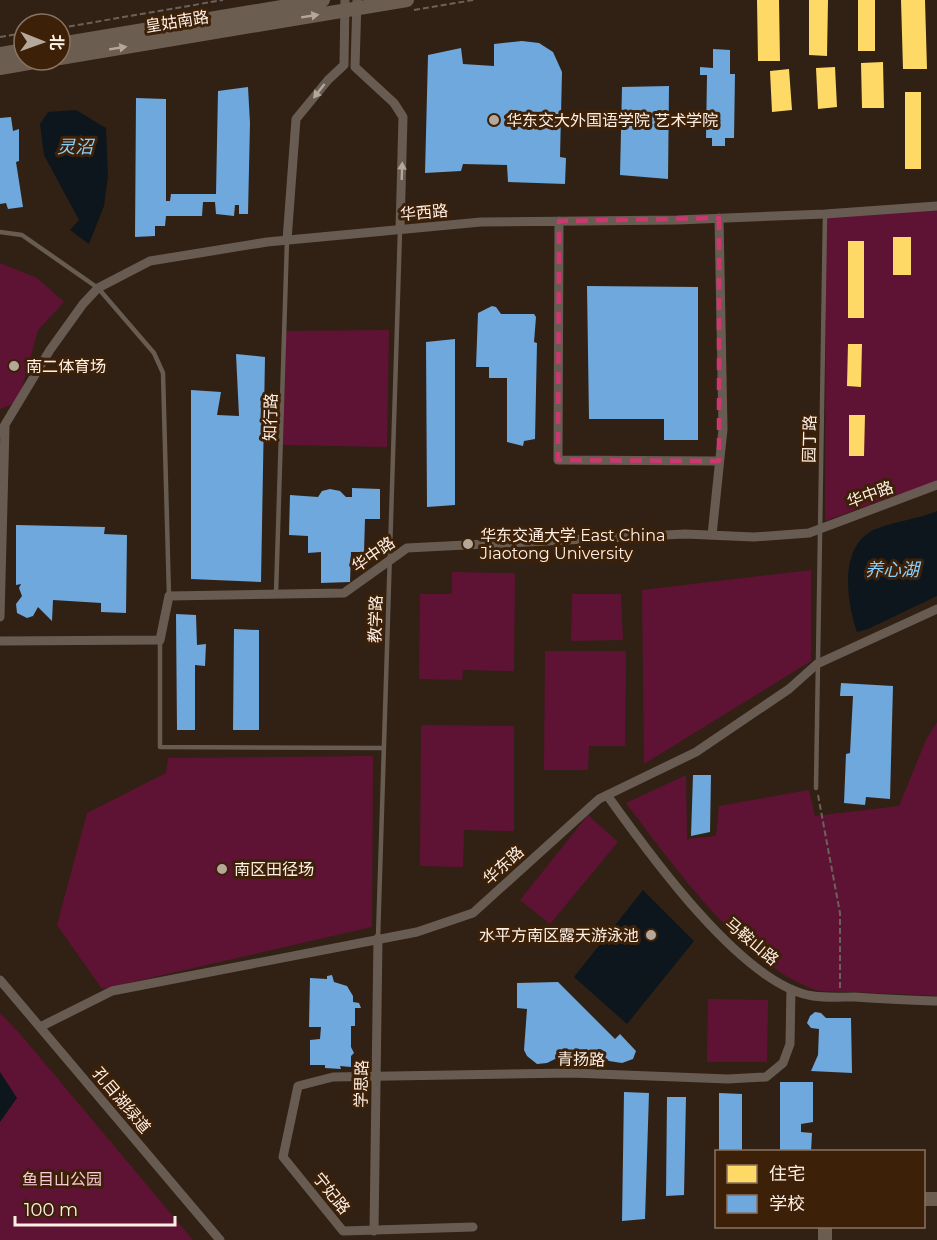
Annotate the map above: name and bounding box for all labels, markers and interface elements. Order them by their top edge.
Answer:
street label: 皇姑南路 [144,7,210,36]
one-way arrow [301,11,320,20]
north arrow [12,12,72,72]
text: 北 [47,34,66,50]
one-way arrow [108,43,127,52]
one-way arrow [313,83,326,99]
place label: 华东交大外国语学院 艺术学院 [506,111,718,130]
marker: 华东交大外国语学院 艺术学院 [487,113,501,127]
water label: 灵沼 [57,136,96,158]
one-way arrow [397,161,407,180]
street label: 华西路 [399,201,449,224]
place label: 南二体育场 [26,357,106,376]
marker: 南二体育场 [7,359,21,373]
street label: 知行路 [260,393,281,441]
street label: 园丁路 [800,415,819,463]
street label: 华中路 [844,477,896,512]
place label: 华东交通大学 East China Jiaotong University [479,526,665,563]
street label: 华中路 [348,533,398,576]
marker: 华东交通大学 East China Jiaotong University [461,537,475,551]
water label: 养心湖 [865,559,922,581]
street label: 教学路 [365,595,386,643]
street label: 华东路 [479,842,528,888]
place label: 南区田径场 [234,860,314,879]
marker: 南区田径场 [215,862,229,876]
street label: 马鞍山路 [721,914,782,969]
place label: 水平方南区露天游泳池 [479,926,639,945]
marker: 水平方南区露天游泳池 [644,928,658,942]
street label: 青扬路 [557,1050,605,1069]
street label: 学思路 [352,1060,371,1108]
street label: 孔目湖绿道 [89,1064,155,1137]
legend [715,1150,925,1228]
text: 住宅 [769,1163,805,1185]
street label: 宁妃路 [309,1169,354,1218]
park label: 鱼目山公园 [22,1170,102,1189]
scale bar [15,1189,176,1227]
text: 学校 [769,1193,805,1215]
text: 100 m [24,1199,78,1221]

